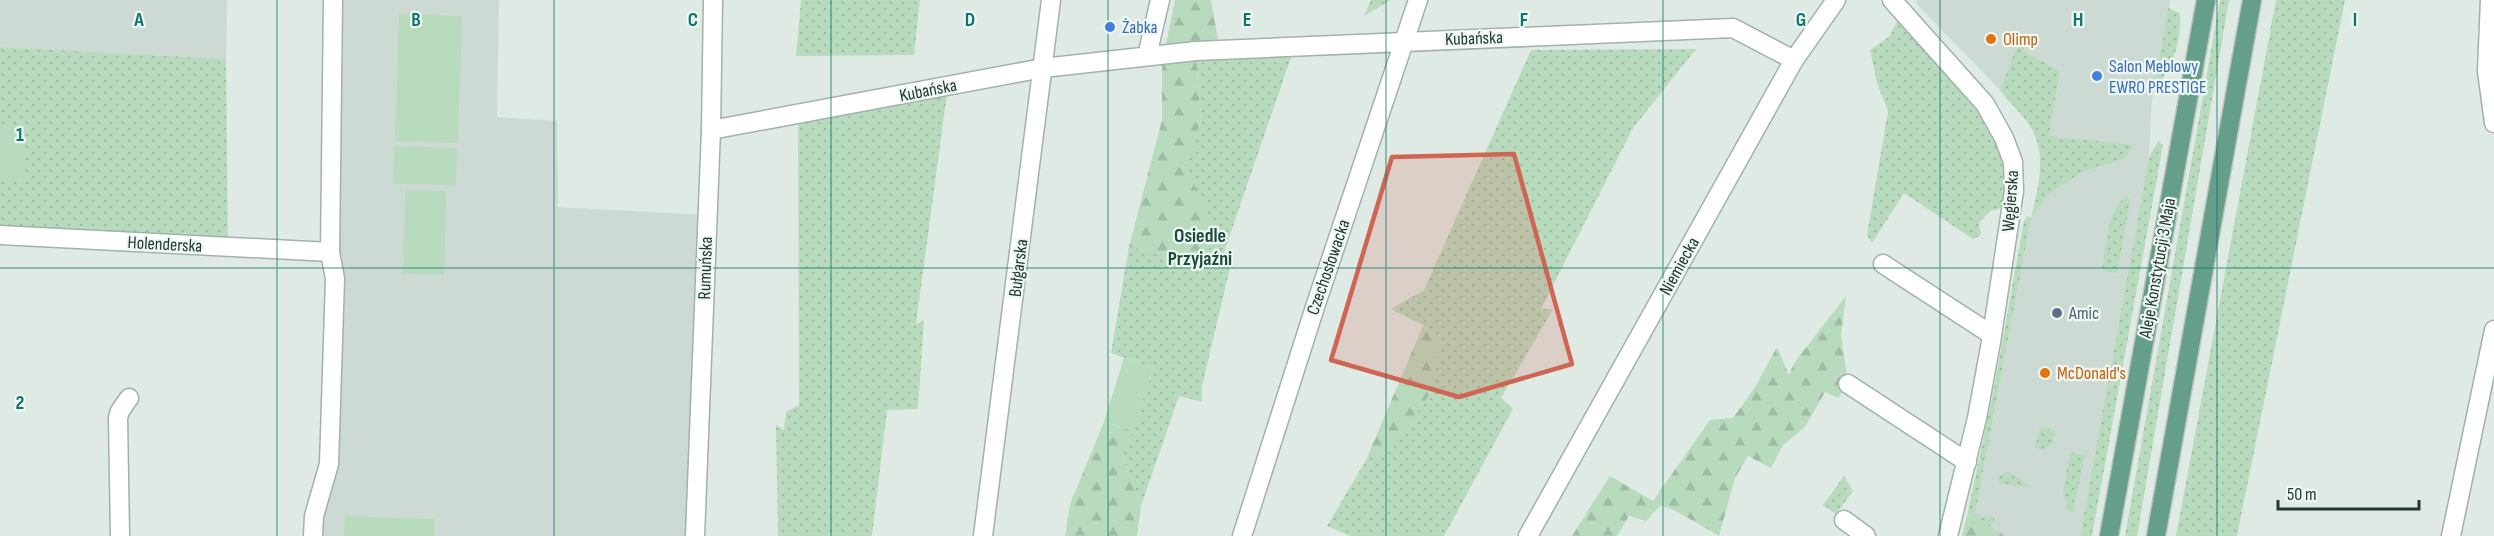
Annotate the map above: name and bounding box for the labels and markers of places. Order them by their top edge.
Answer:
place label: Żabka [1122,17,1158,38]
marker: Żabka [1103,20,1117,34]
place label: Olimp [2003,29,2038,50]
marker: Olimp [1984,32,1998,46]
place label: Salon Meblowy EWRO PRESTIGE [2109,56,2206,98]
marker: Salon Meblowy EWRO PRESTIGE [2090,69,2104,83]
place label: Amic [2068,303,2099,324]
marker: Amic [2050,306,2064,320]
place label: McDonald's [2057,363,2126,384]
marker: McDonald's [2038,366,2052,380]

